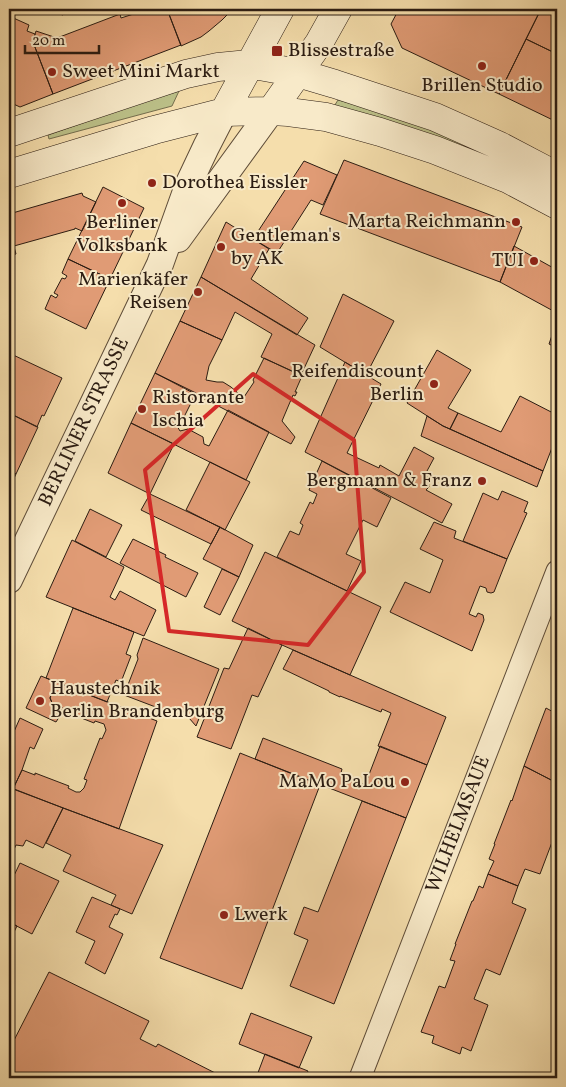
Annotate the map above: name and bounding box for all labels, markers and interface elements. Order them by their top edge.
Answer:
scale bar [25,22,99,54]
text: 20 m [32,31,65,52]
place label: Blissestraße [288,37,394,65]
marker: Blissestraße [270,44,284,58]
place label: Sweet Mini Markt [62,58,220,86]
marker: Brillen Studio [476,60,488,72]
marker: Sweet Mini Markt [46,66,58,78]
place label: Brillen Studio [421,72,543,100]
place label: Dorothea Eissler [162,169,308,197]
marker: Dorothea Eissler [146,177,158,189]
marker: Berliner Volksbank [116,197,128,209]
place label: Marta Reichmann [347,208,506,236]
place label: Berliner Volksbank [76,209,168,260]
marker: Marta Reichmann [510,216,522,228]
place label: Gentleman's by AK [231,222,341,273]
marker: Gentleman's by AK [215,241,227,253]
place label: TUI [492,247,524,275]
marker: TUI [528,255,540,267]
place label: Marienkäfer Reisen [78,266,188,317]
marker: Marienkäfer Reisen [192,286,204,298]
street label: BERLINER STRASSE [32,333,137,511]
place label: Reifendiscount Berlin [291,358,424,409]
marker: Reifendiscount Berlin [428,378,440,390]
place label: Ristorante Ischia [152,384,244,435]
marker: Ristorante Ischia [136,403,148,415]
place label: Bergmann & Franz [306,467,472,495]
marker: Bergmann & Franz [476,475,488,487]
place label: Haustechnik Berlin Brandenburg [50,675,225,726]
marker: Haustechnik Berlin Brandenburg [34,695,46,707]
street label: WILHELMSAUE [419,752,498,897]
place label: MaMo PaLou [279,768,395,796]
marker: MaMo PaLou [399,776,411,788]
place label: Lwerk [234,901,288,929]
marker: Lwerk [218,909,230,921]

